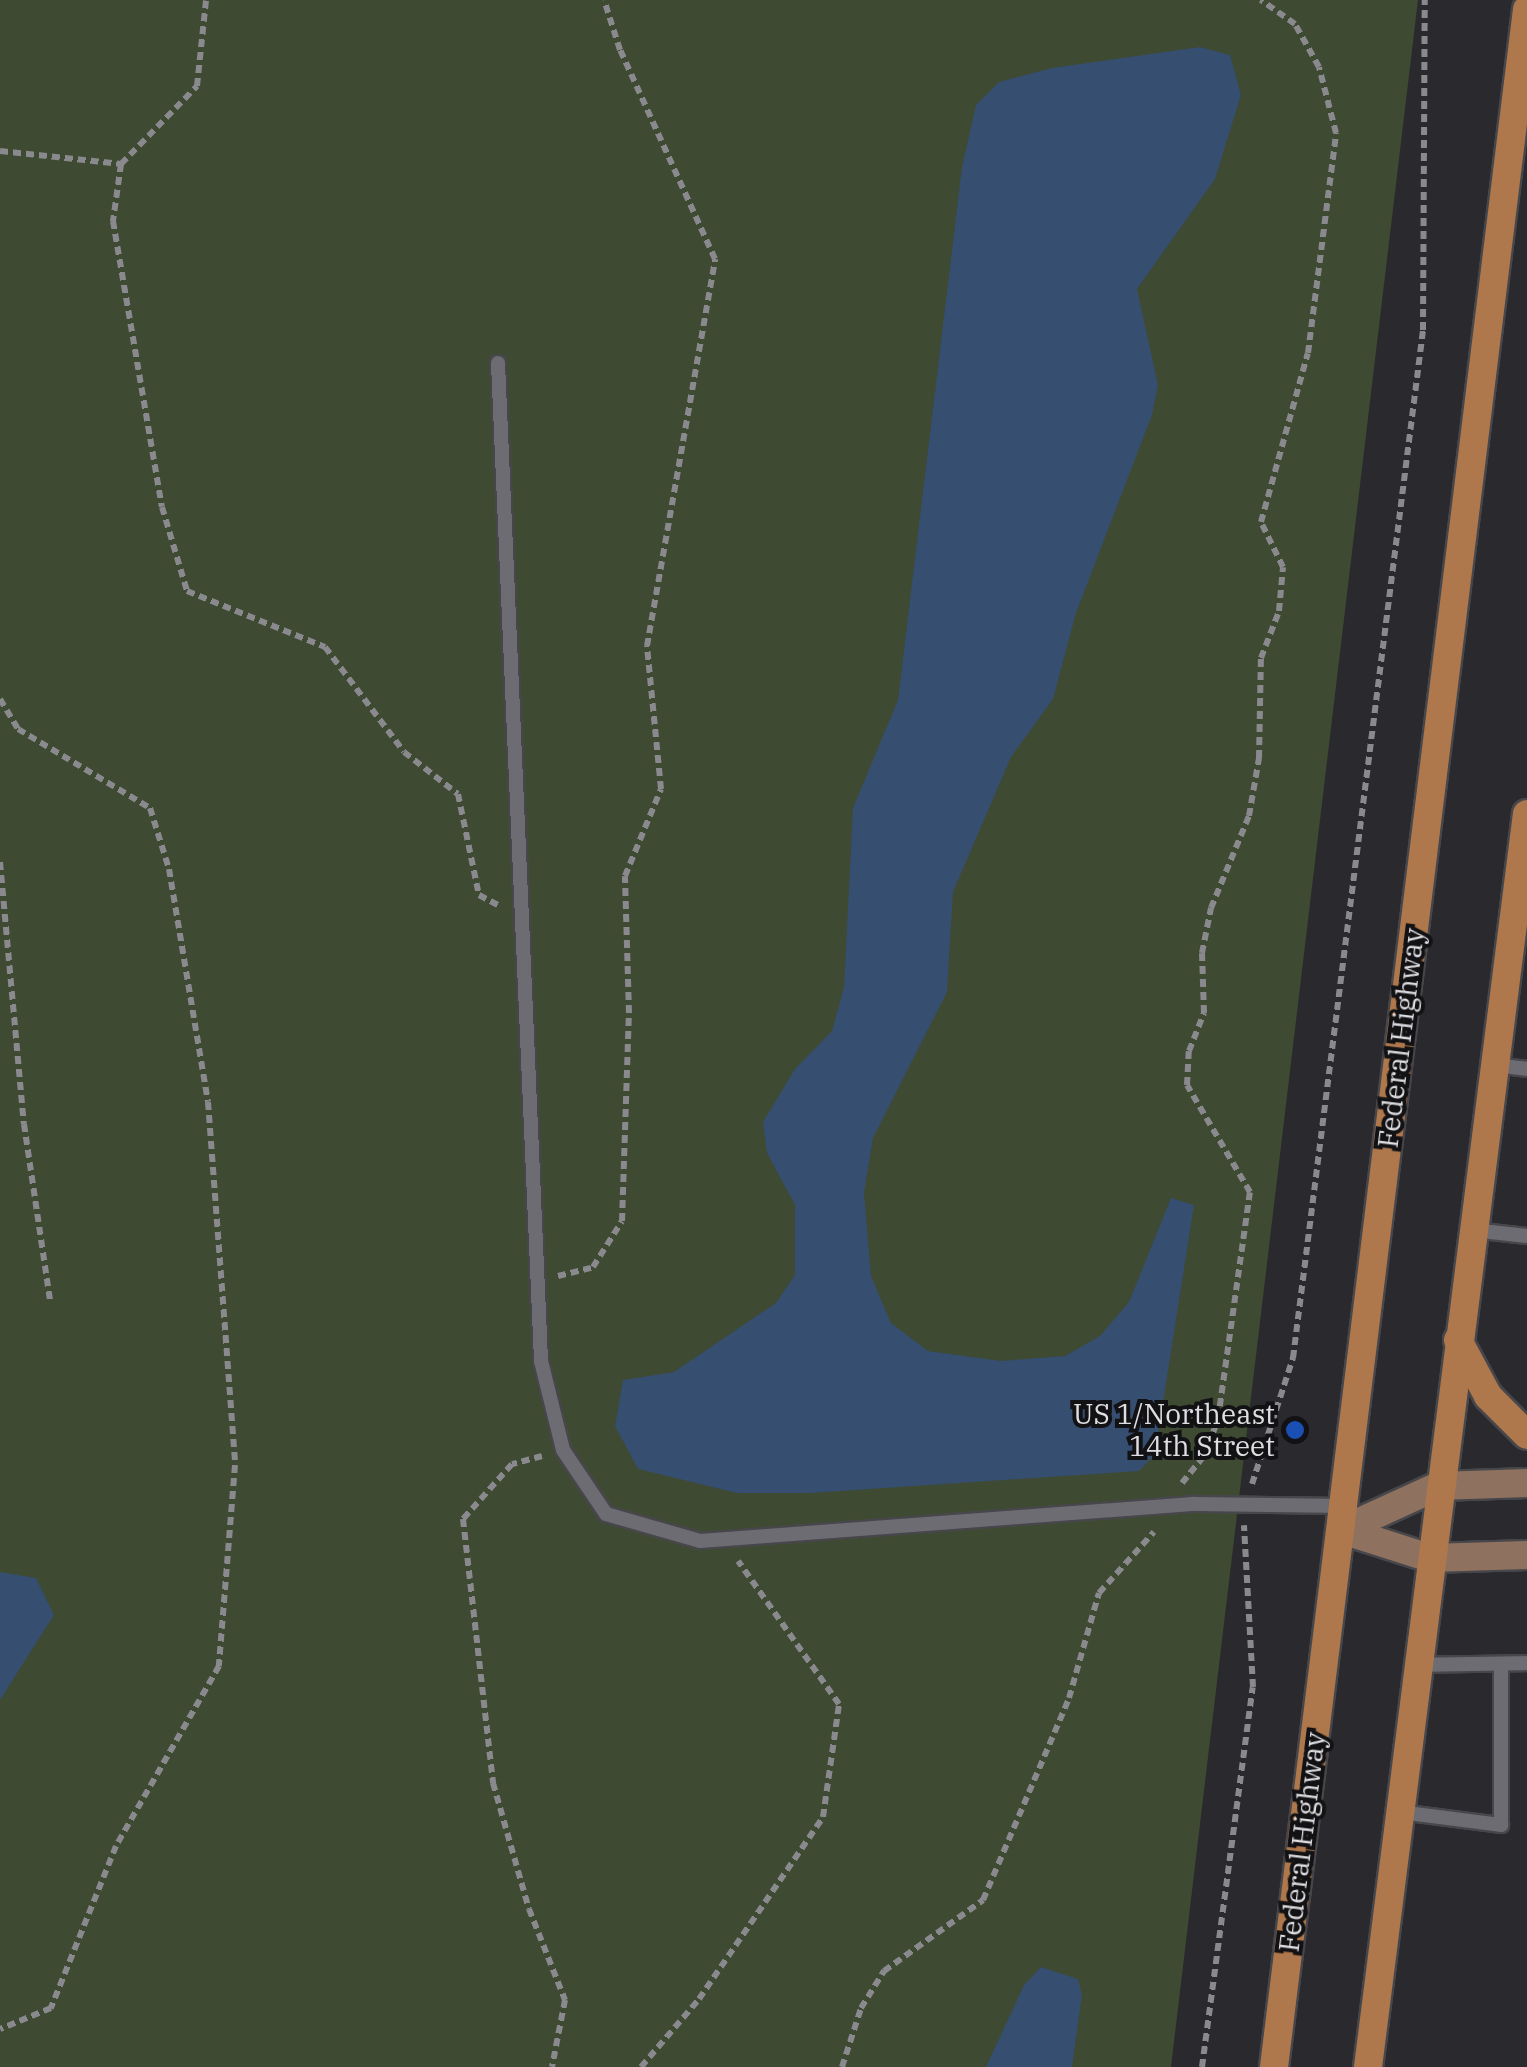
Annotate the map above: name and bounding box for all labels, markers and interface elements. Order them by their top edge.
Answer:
street label: Federal Highway [1371,926,1431,1150]
place label: US 1/Northeast 14th Street [1073,1397,1275,1463]
marker: US 1/Northeast 14th Street [1284,1419,1306,1441]
street label: Federal Highway [1272,1730,1332,1954]

